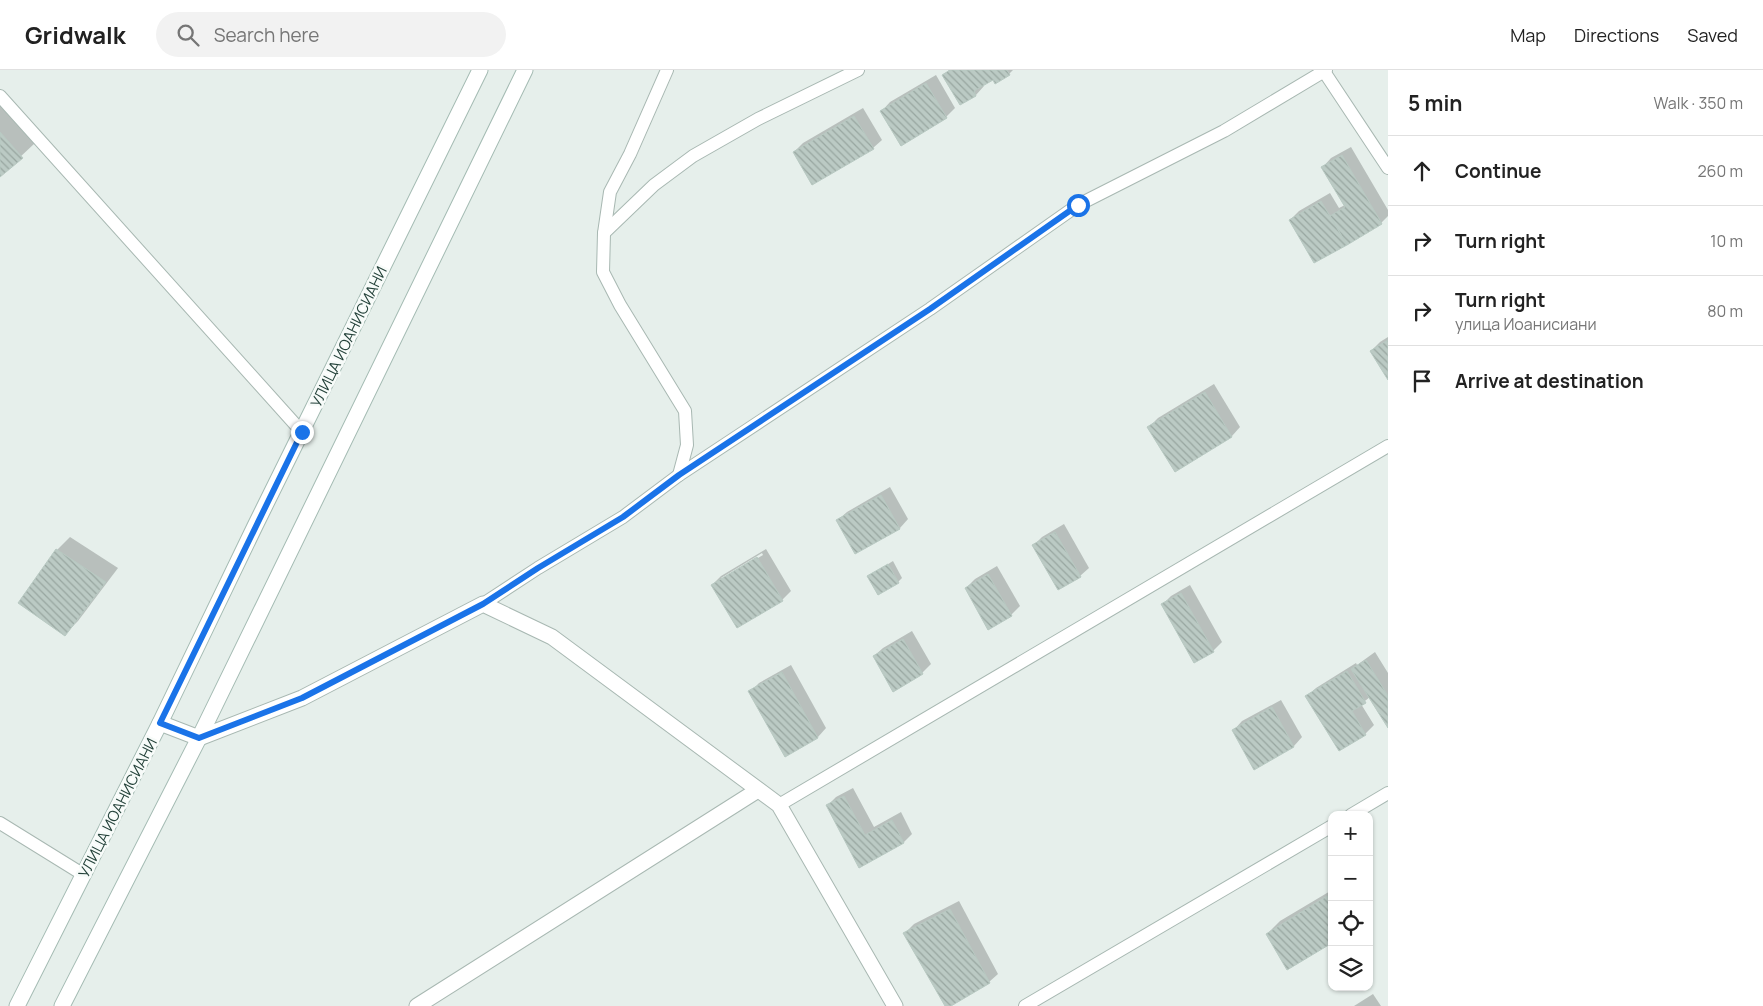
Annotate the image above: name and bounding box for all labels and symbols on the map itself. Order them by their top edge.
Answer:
route start [1067,194,1090,217]
street label: УЛИЦА ИОАНИСИАНИ [305,263,392,411]
route end [291,421,314,444]
street label: УЛИЦА ИОАНИСИАНИ [73,734,162,881]

